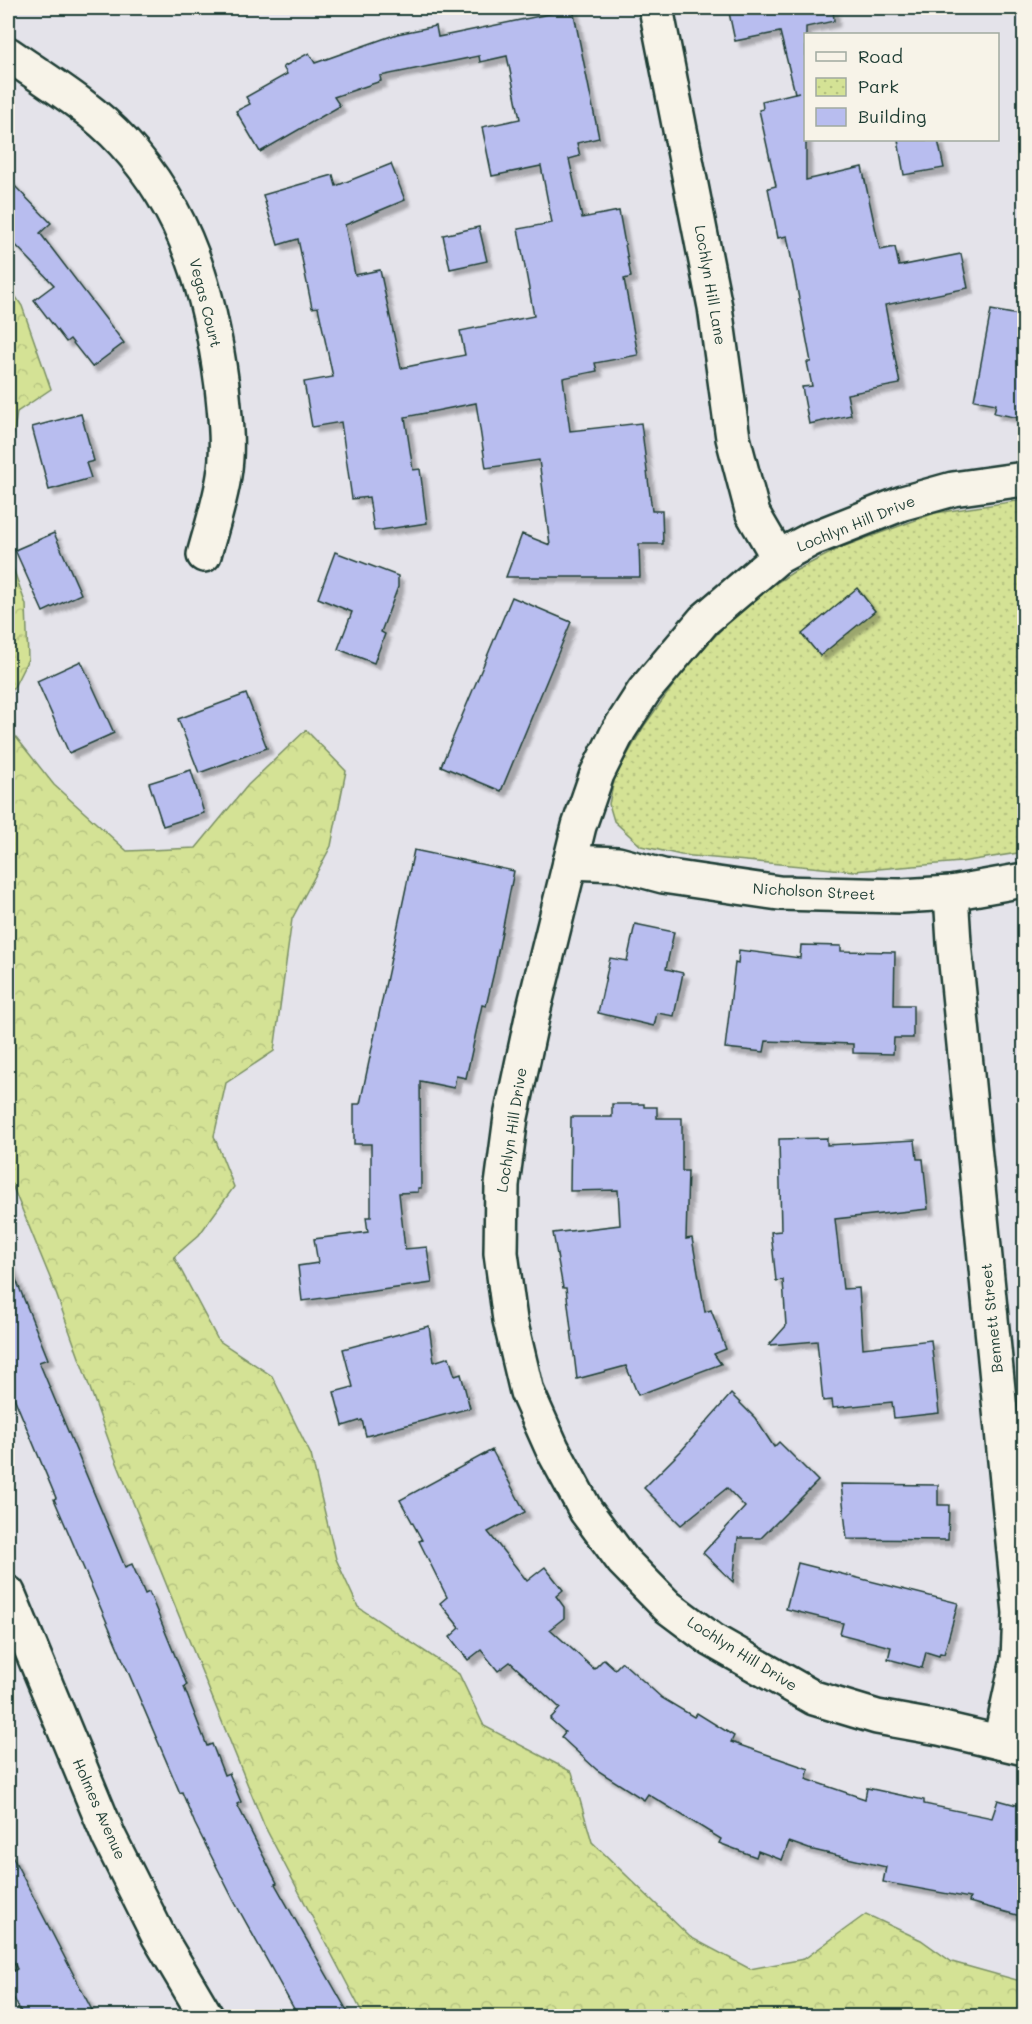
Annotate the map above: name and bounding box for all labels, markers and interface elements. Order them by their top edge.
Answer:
legend [804,33,999,141]
text: Road [858,44,903,68]
text: Park [858,74,899,98]
text: Building [858,104,926,128]
street label: Lochlyn Hill Lane [691,223,731,346]
street label: Vegas Court [185,256,227,349]
street label: Lochlyn Hill Drive [793,490,918,556]
street label: Nicholson Street [752,878,876,904]
street label: Lochlyn Hill Drive [491,1066,531,1194]
street label: Bennett Street [975,1262,1007,1374]
street label: Lochlyn Hill Drive [684,1611,801,1695]
street label: Holmes Avenue [69,1755,131,1862]

